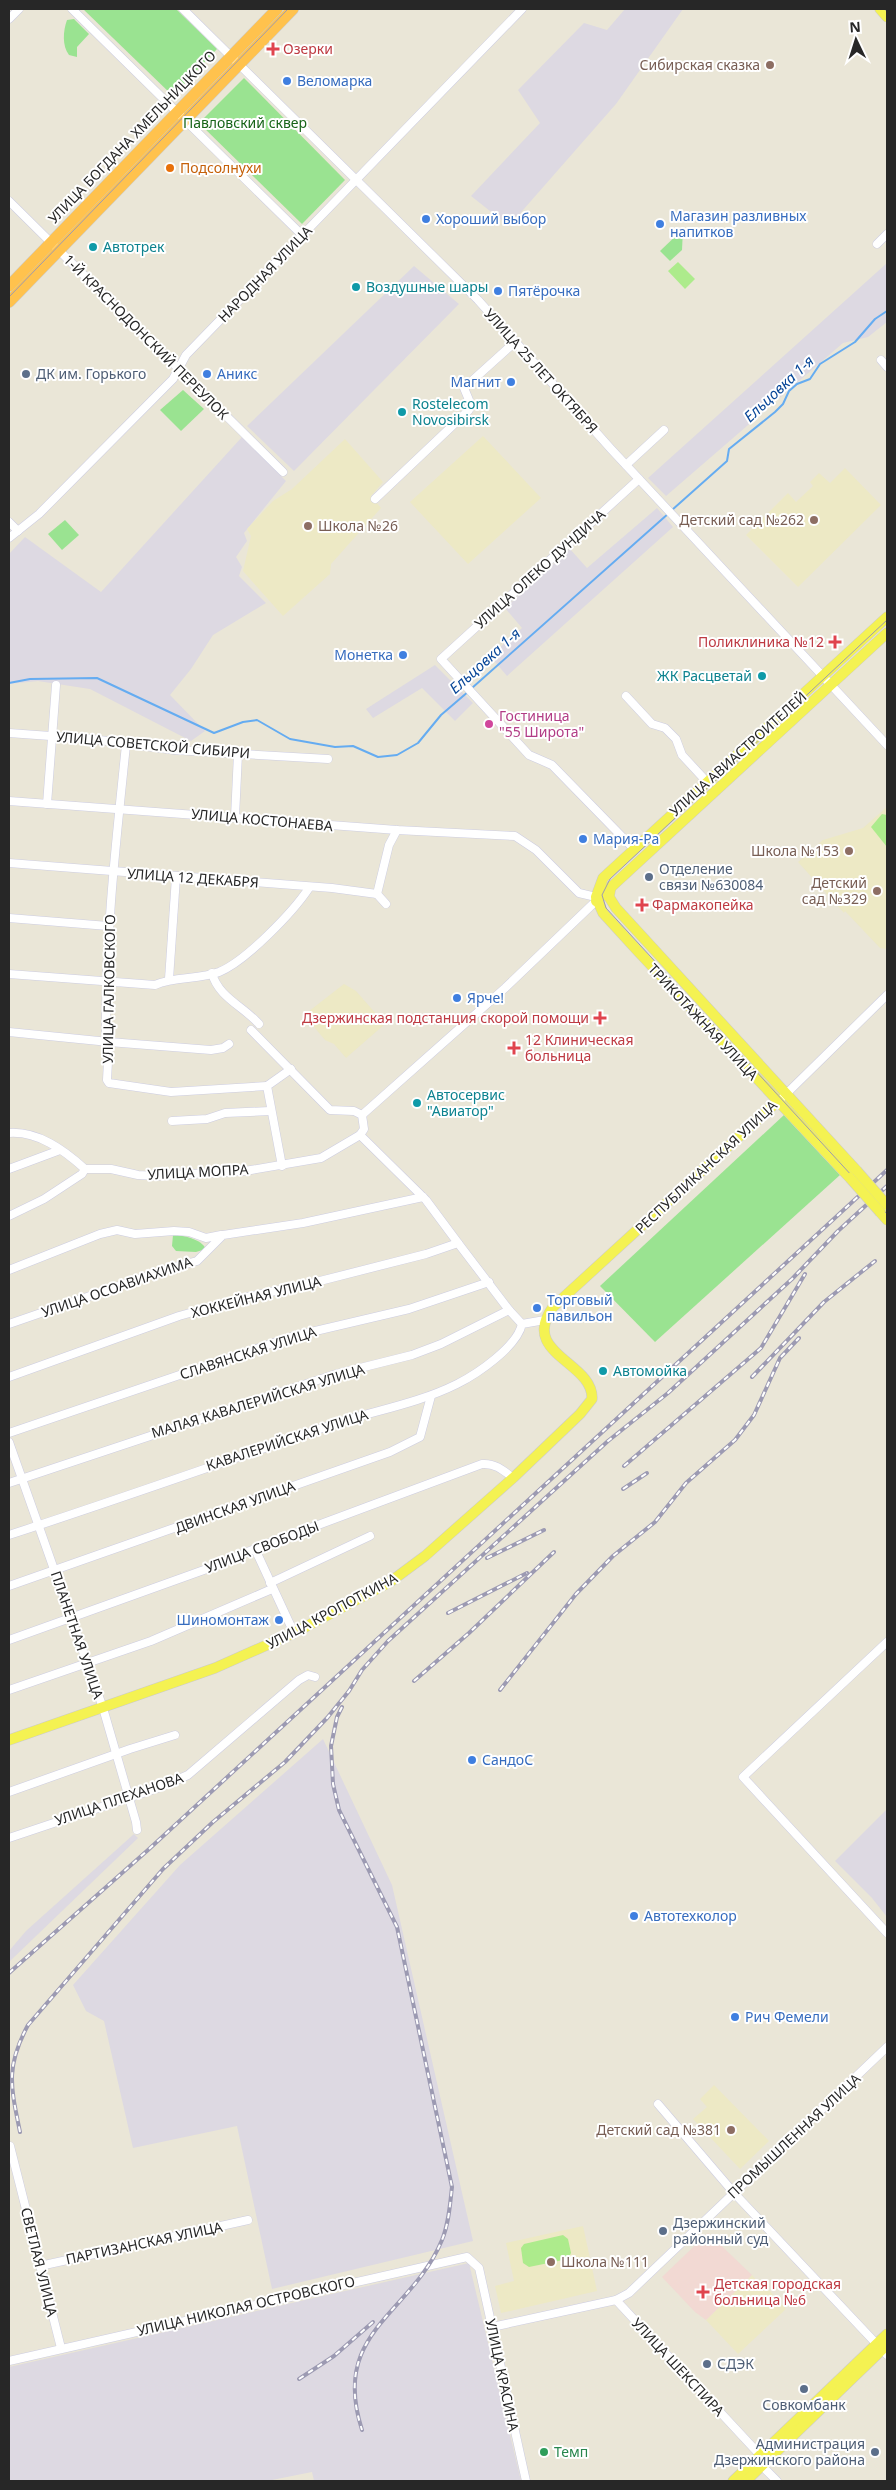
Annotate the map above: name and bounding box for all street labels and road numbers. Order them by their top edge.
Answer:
street label: УЛИЦА БОГДАНА ХМЕЛЬНИЦКОГО [44,46,220,227]
street label: НАРОДНАЯ УЛИЦА [214,221,316,326]
street label: 1-Й КРАСНОДОНСКИЙ ПЕРЕУЛОК [60,250,233,424]
street label: УЛИЦА 25 ЛЕТ ОКТЯБРЯ [480,304,602,437]
street label: УЛИЦА ОЛЕКО ДУНДИЧА [470,505,609,633]
street label: УЛИЦА АВИАСТРОИТЕЛЕЙ [665,687,810,820]
street label: УЛИЦА СОВЕТСКОЙ СИБИРИ [55,727,251,762]
street label: УЛИЦА КОСТОНАЕВА [190,804,334,835]
street label: УЛИЦА 12 ДЕКАБРЯ [127,863,260,892]
street label: УЛИЦА ГАЛКОВСКОГО [98,914,119,1064]
street label: ТРИКОТАЖНАЯ УЛИЦА [644,959,763,1084]
street label: РЕСПУБЛИКАНСКАЯ УЛИЦА [631,1096,781,1237]
street label: УЛИЦА МОПРА [147,1159,249,1184]
street label: УЛИЦА ОСОАВИАХИМА [39,1252,195,1321]
street label: ХОККЕЙНАЯ УЛИЦА [189,1271,323,1322]
street label: СЛАВЯНСКАЯ УЛИЦА [177,1321,319,1384]
street label: МАЛАЯ КАВАЛЕРИЙСКАЯ УЛИЦА [149,1361,367,1441]
street label: КАВАЛЕРИЙСКАЯ УЛИЦА [204,1406,370,1474]
street label: ДВИНСКАЯ УЛИЦА [172,1476,298,1537]
street label: УЛИЦА СВОБОДЫ [202,1516,322,1577]
street label: ПЛАНЕТНАЯ УЛИЦА [47,1568,108,1701]
street label: УЛИЦА КРОПОТКИНА [263,1568,401,1653]
street label: УЛИЦА ПЛЕХАНОВА [52,1768,186,1829]
street label: ПРОМЫШЛЕННАЯ УЛИЦА [723,2069,864,2202]
street label: СВЕТЛАЯ УЛИЦА [17,2205,62,2318]
street label: ПАРТИЗАНСКАЯ УЛИЦА [64,2217,224,2268]
street label: УЛИЦА НИКОЛАЯ ОСТРОВСКОГО [135,2271,357,2340]
street label: УЛИЦА ШЕКСПИРА [628,2313,729,2420]
street label: УЛИЦА КРАСИНА [481,2317,524,2433]

